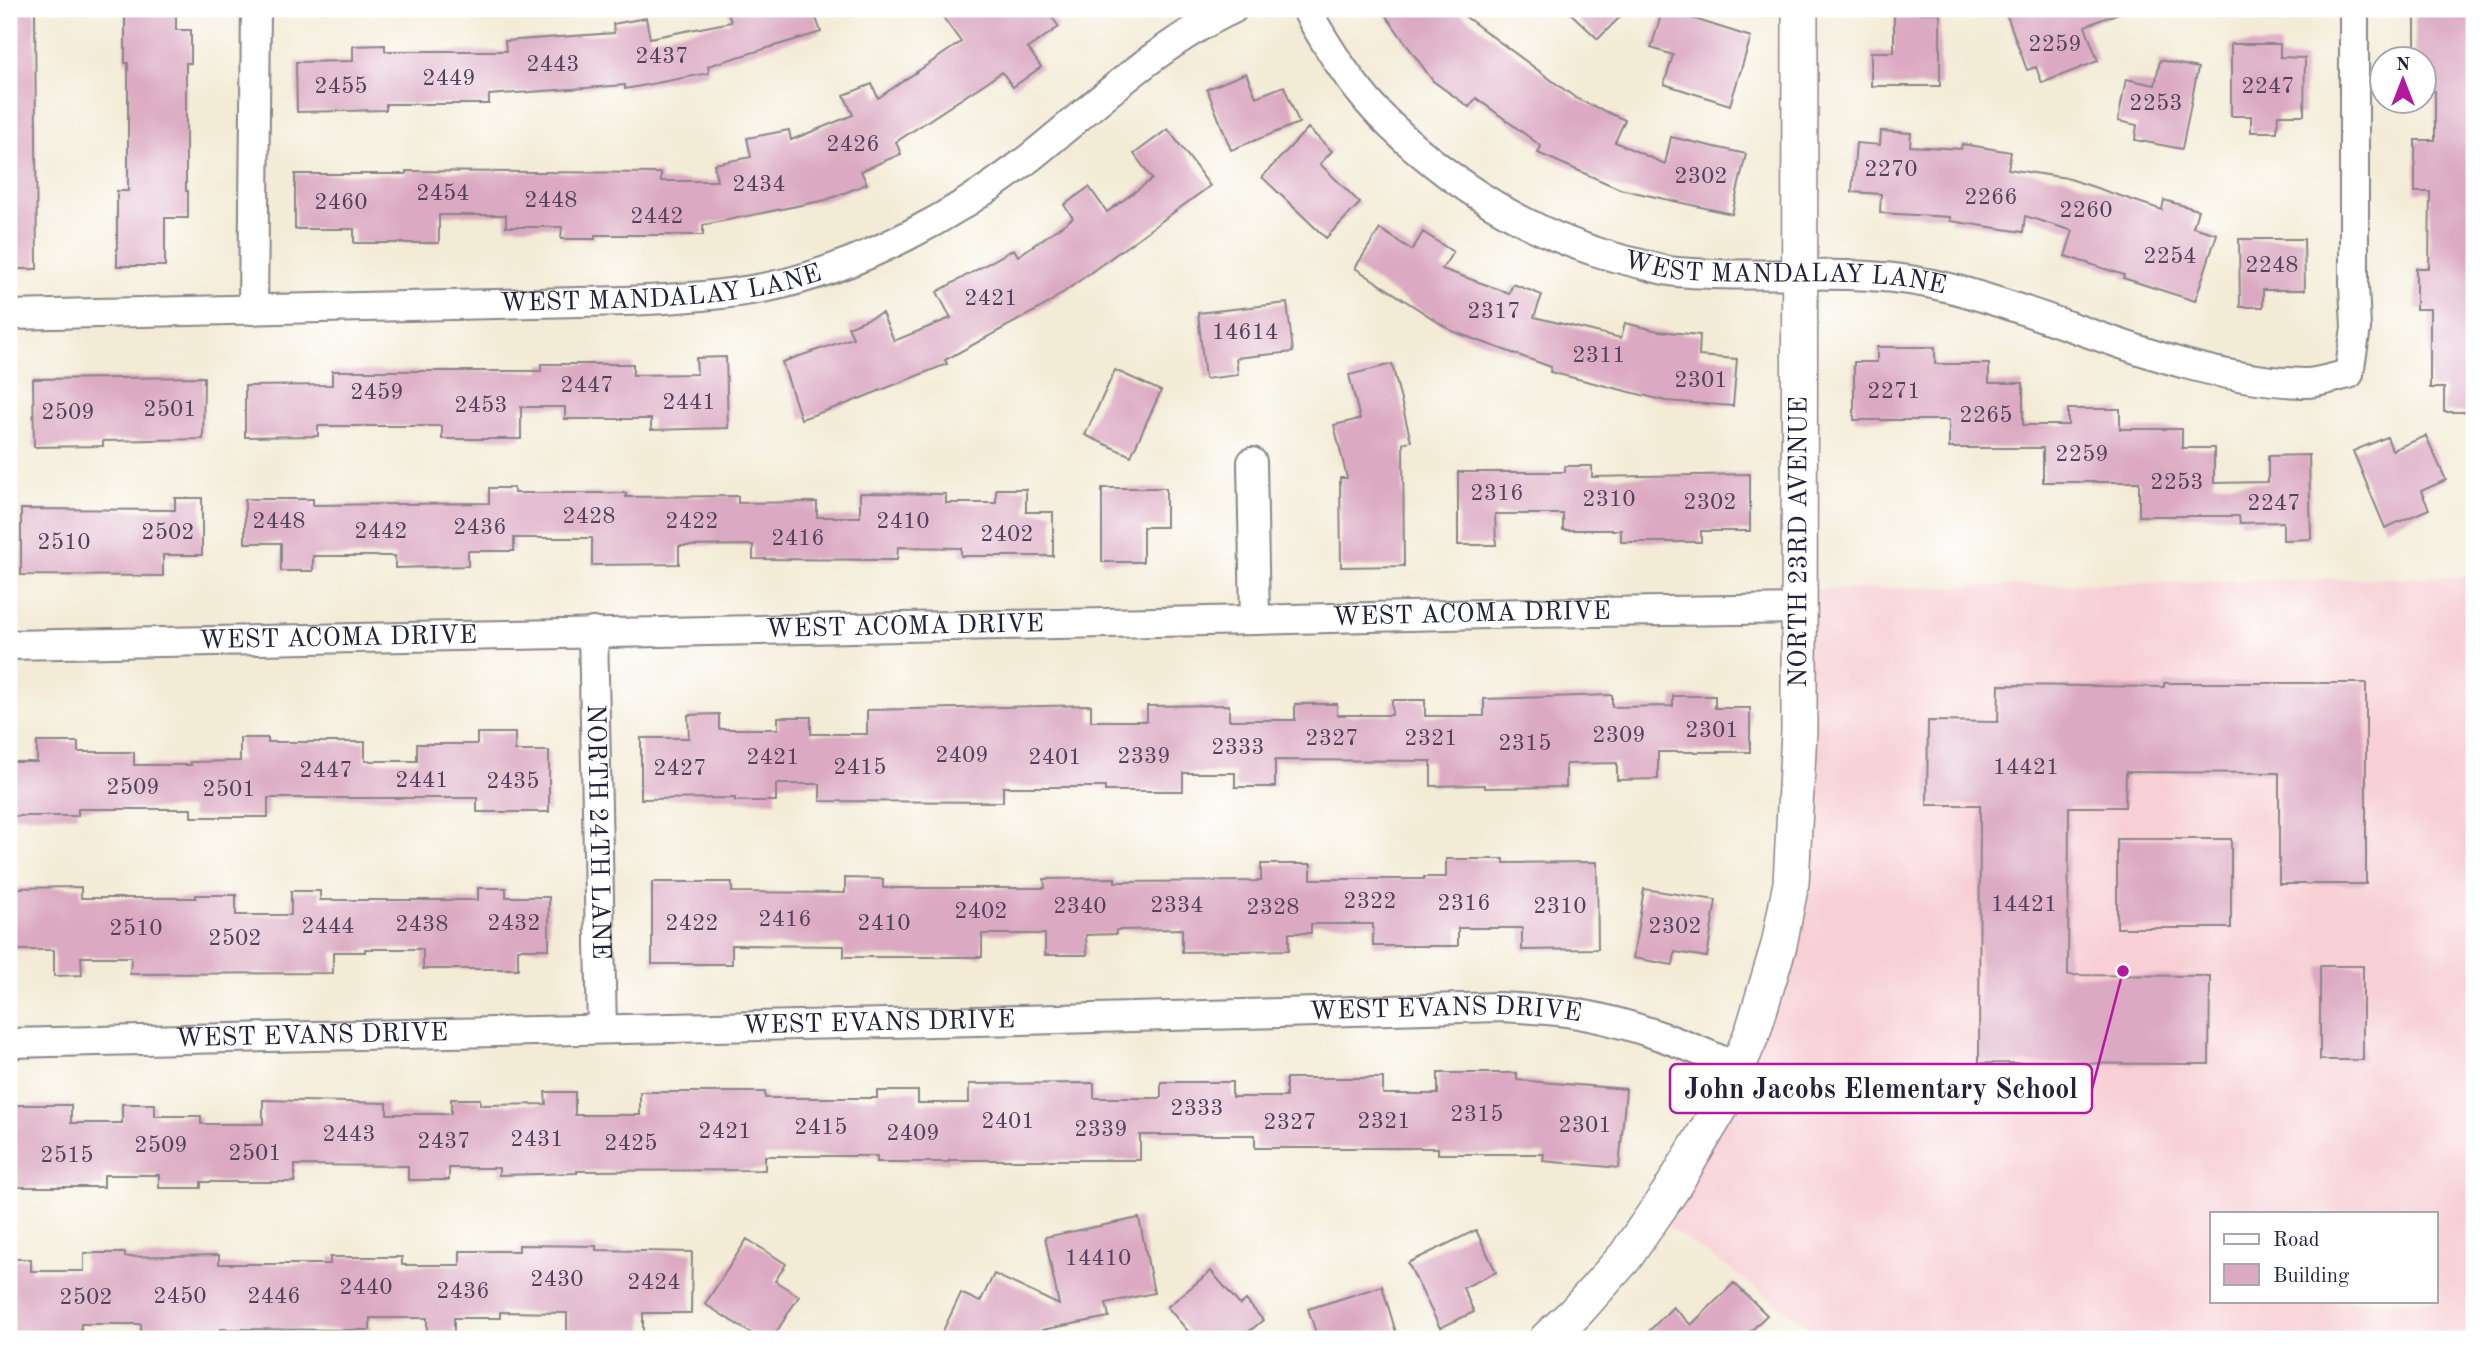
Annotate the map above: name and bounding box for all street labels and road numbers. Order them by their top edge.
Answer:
street label: WEST MANDALAY LANE [1621,247,1948,299]
street label: WEST MANDALAY LANE [500,260,825,317]
street label: NORTH 23RD AVENUE [1786,396,1812,688]
street label: WEST ACOMA DRIVE [1332,599,1611,631]
street label: WEST ACOMA DRIVE [766,611,1044,643]
street label: WEST ACOMA DRIVE [199,623,477,654]
street label: NORTH 24TH LANE [582,704,613,960]
street label: WEST EVANS DRIVE [1309,994,1583,1027]
street label: WEST EVANS DRIVE [742,1007,1015,1039]
street label: WEST EVANS DRIVE [175,1020,448,1052]

